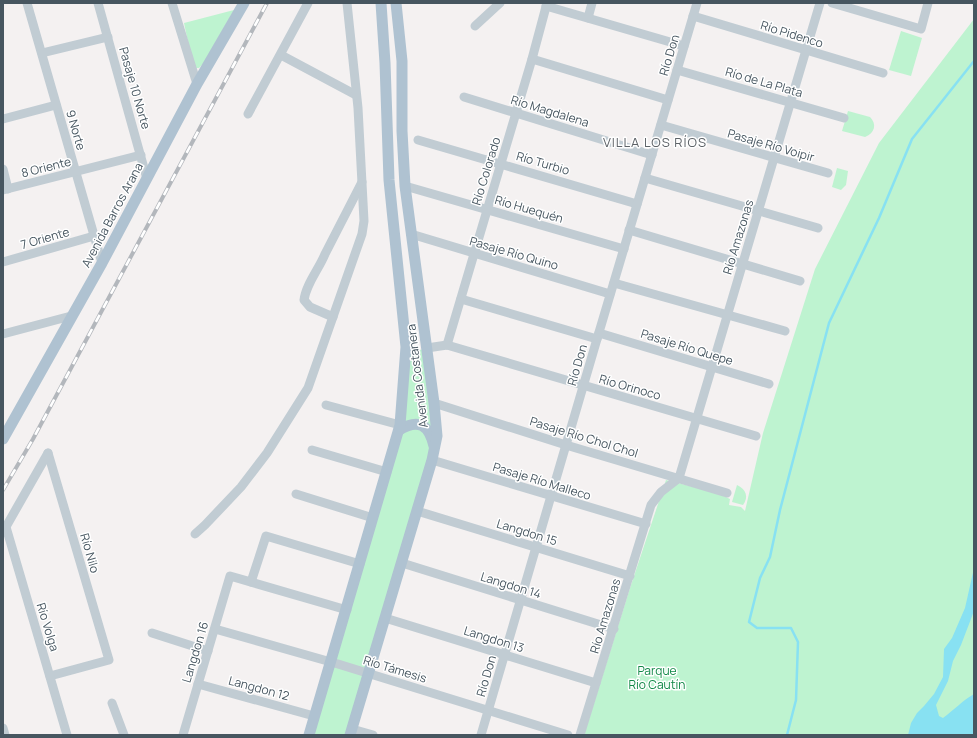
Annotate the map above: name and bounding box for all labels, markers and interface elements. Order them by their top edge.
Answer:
street label: Río Pidenco [759,16,825,52]
street label: Río Don [655,32,683,78]
street label: Pasaje 10 Norte [115,45,155,131]
street label: Río de La Plata [723,63,805,101]
street label: Río Magdalena [509,91,591,131]
street label: 9 Norte [62,108,90,152]
street label: Pasaje Río Voipir [726,124,817,166]
district label: VILLA LOS RÍOS [603,133,707,151]
street label: Río Colorado [468,135,504,207]
street label: Río Turbio [514,147,572,179]
street label: 8 Oriente [19,153,73,181]
street label: Avenida Barros Arana [77,160,147,270]
street label: Río Huequén [493,191,565,227]
street label: Río Amazonas [719,198,757,276]
street label: 7 Oriente [19,223,71,253]
street label: Pasaje Río Quino [468,232,560,274]
street label: Avenida Costanera [402,323,432,429]
street label: Pasaje Río Quepe [639,325,735,369]
street label: Río Don [563,342,591,388]
street label: Río Orinoco [597,370,663,404]
street label: Pasaje Río Chol Chol [528,412,640,462]
street label: Pasaje Río Malleco [491,458,593,504]
street label: Langdon 15 [495,515,559,549]
street label: Río Nilo [76,531,104,575]
street label: Langdon 14 [479,568,543,602]
street label: Río Amazonas [586,577,624,655]
street label: Río Volga [33,601,63,653]
street label: Langdon 16 [178,619,212,685]
street label: Langdon 13 [462,622,526,656]
street label: Río Támesis [361,651,429,687]
street label: Río Don [472,653,500,699]
park label: Parque Río Cautín [629,662,685,693]
street label: Langdon 12 [227,672,291,704]

